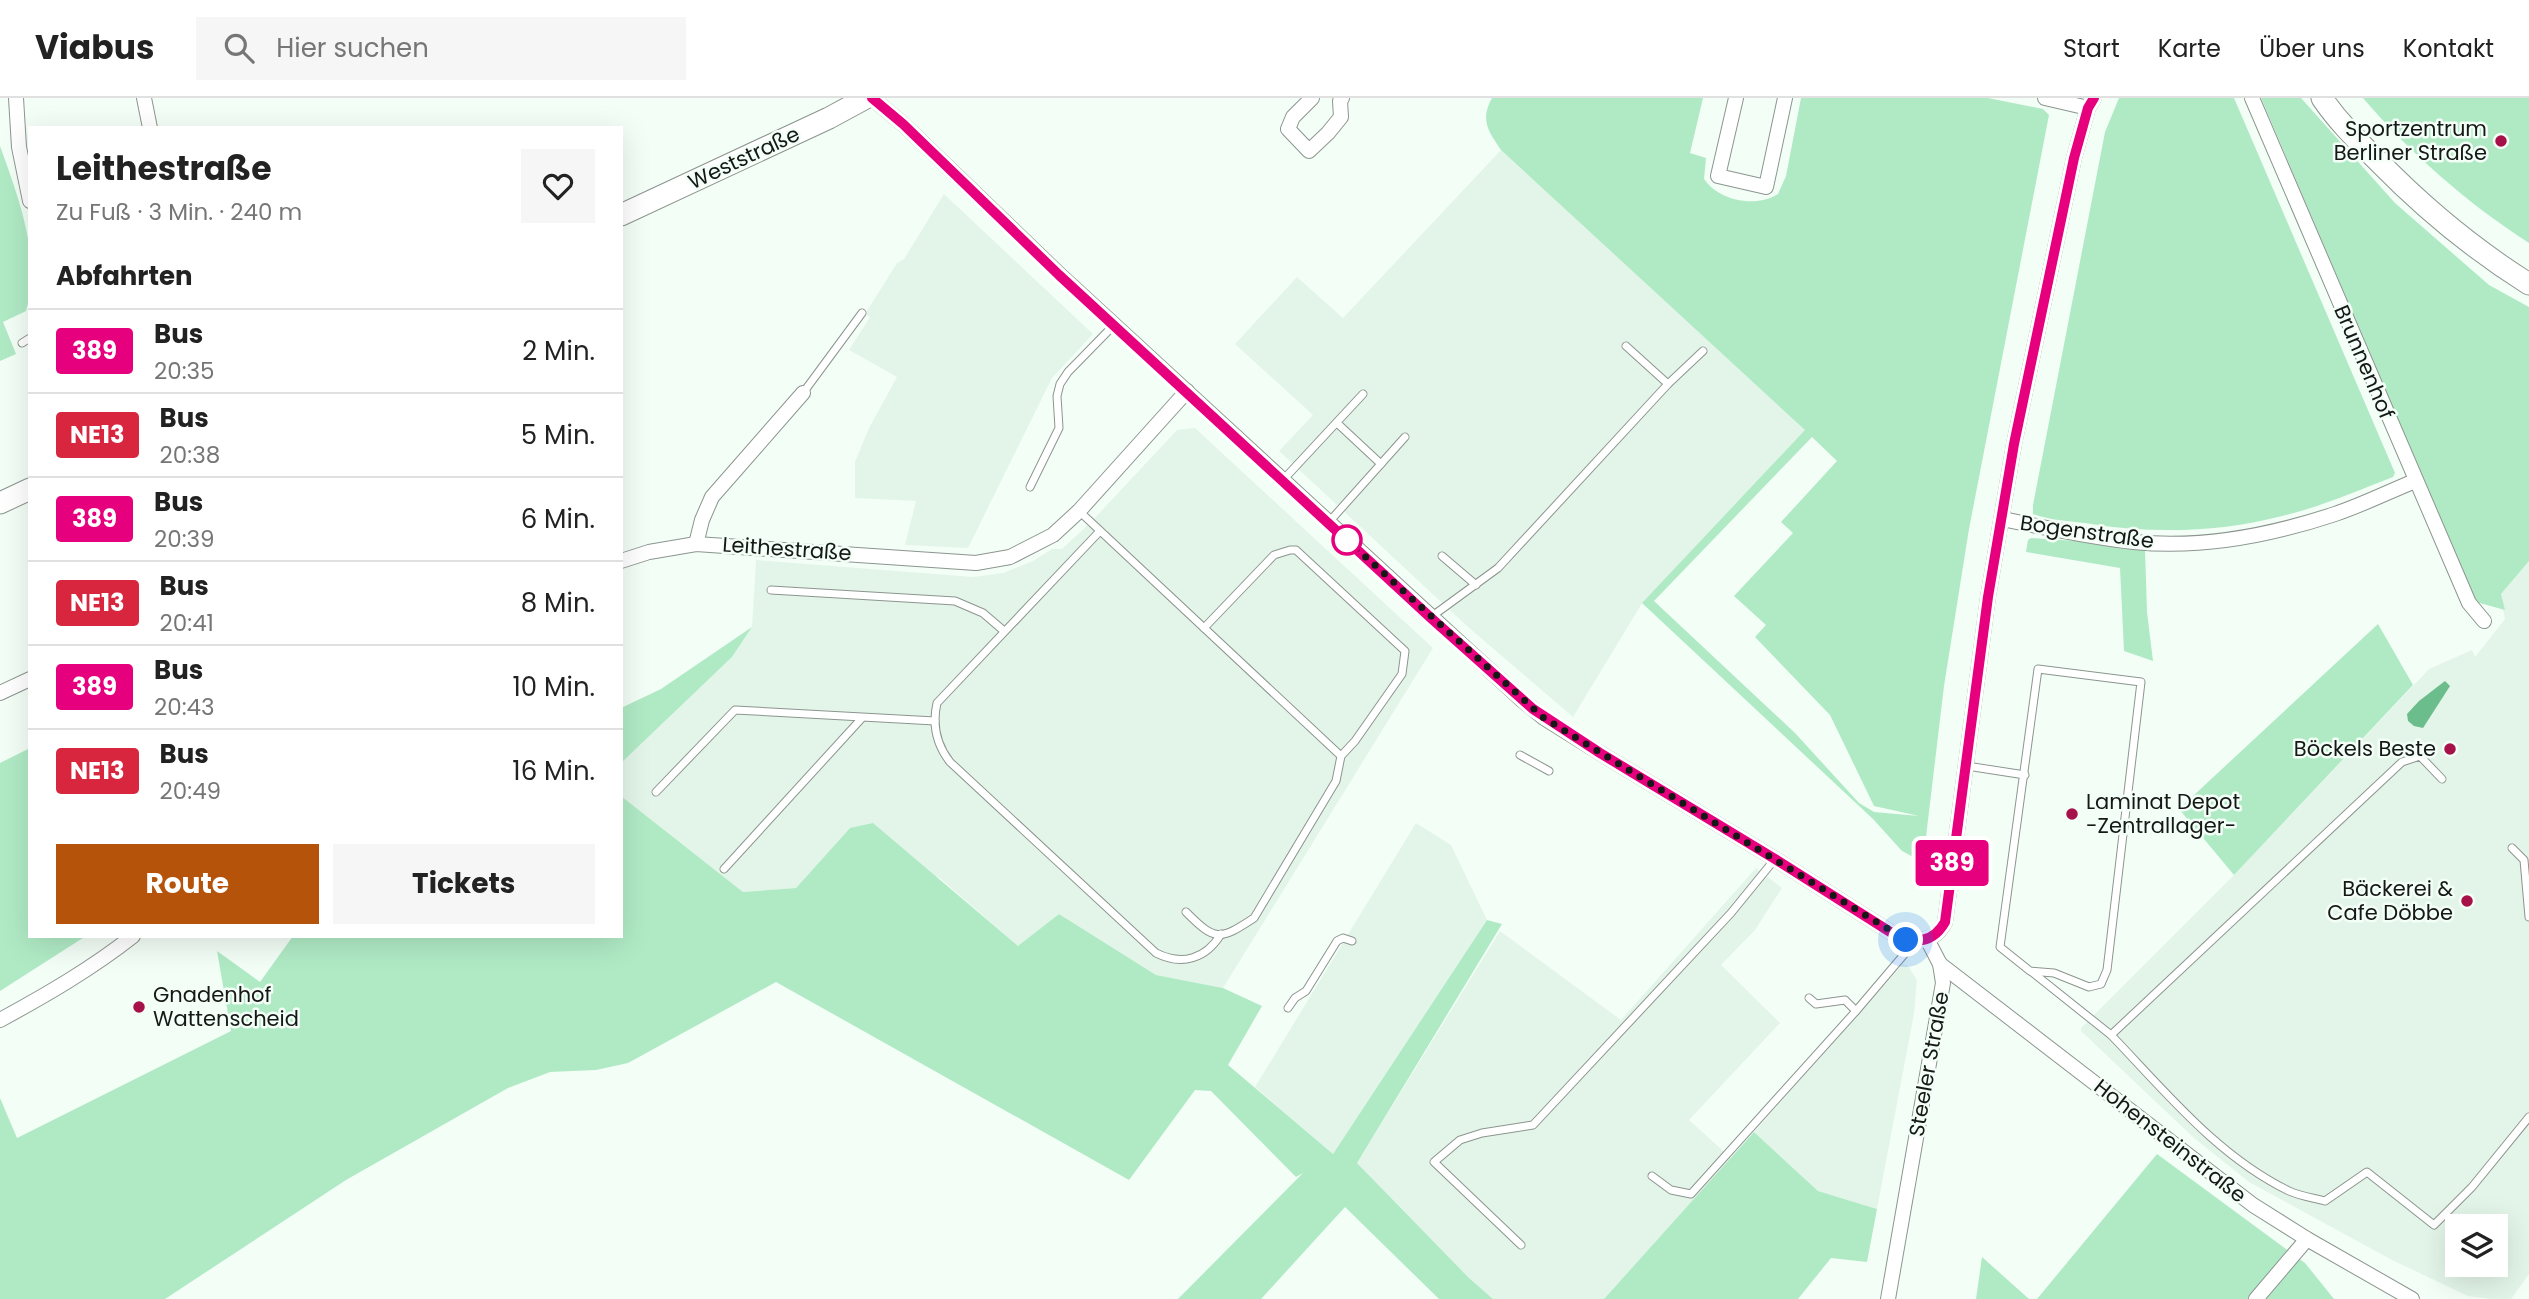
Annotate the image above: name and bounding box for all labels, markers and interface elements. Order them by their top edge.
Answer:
search box [196,17,686,80]
text: Viabus [35,24,154,71]
icon: search [220,29,258,67]
text: Hier suchen [276,30,429,66]
text: Start [2063,32,2120,65]
text: Karte [2158,32,2221,65]
text: Über uns [2259,32,2365,65]
text: Kontakt [2403,32,2494,65]
place label: Sportzentrum Berliner Straße [2334,114,2487,167]
street label: Weststraße [683,119,804,196]
marker: Sportzentrum Berliner Straße [2493,133,2509,149]
text: Leithestraße [56,145,272,192]
button: heart [521,149,595,223]
text: Zu Fuß · 3 Min. · 240 m [56,196,302,228]
text: Abfahrten [56,258,193,294]
street label: Brunnenhof [2327,300,2402,423]
text: Bus [154,316,203,352]
text: 2 Min. [522,333,595,369]
text: 389 [72,334,117,367]
text: 20:35 [154,355,215,387]
text: Bus [160,400,209,436]
text: 5 Min. [521,417,595,453]
text: NE13 [70,418,125,451]
text: 20:38 [160,439,220,471]
text: Bus [154,484,203,520]
text: 6 Min. [521,501,595,537]
text: 389 [72,502,117,535]
street label: Bogenstraße [2018,508,2156,555]
text: 20:39 [154,523,215,555]
unlabelled marker [1332,525,1362,555]
street label: Leithestraße [722,530,853,567]
text: Bus [160,568,209,604]
text: 8 Min. [521,585,595,621]
text: NE13 [70,586,125,619]
text: 20:41 [160,607,214,639]
text: Bus [154,652,203,688]
text: 10 Min. [513,669,595,705]
text: 389 [72,670,117,703]
text: 20:43 [154,691,215,723]
place label: Böckels Beste [2294,734,2436,763]
text: Bus [160,736,209,772]
marker: Böckels Beste [2442,741,2458,757]
text: 16 Min. [512,753,595,789]
text: NE13 [70,754,125,787]
text: 20:49 [160,775,221,807]
place label: Laminat Depot -Zentrallager- [2086,787,2240,840]
marker: Laminat Depot -Zentrallager- [2064,806,2080,822]
line badge: 389 [1912,840,1992,886]
button: Route [56,844,319,924]
button: Tickets [333,844,595,924]
text: 389 [1930,846,1974,879]
place label: Bäckerei & Cafe Döbbe [2327,874,2453,927]
marker: Bäckerei & Cafe Döbbe [2459,893,2475,909]
your location [1888,922,1923,957]
place label: Gnadenhof Wattenscheid [153,980,299,1033]
street label: Steeler Straße [1901,989,1956,1139]
marker: Gnadenhof Wattenscheid [131,999,147,1015]
street label: Hohensteinstraße [2088,1072,2253,1209]
map controls [2445,1214,2508,1277]
button: layers [2445,1214,2508,1277]

